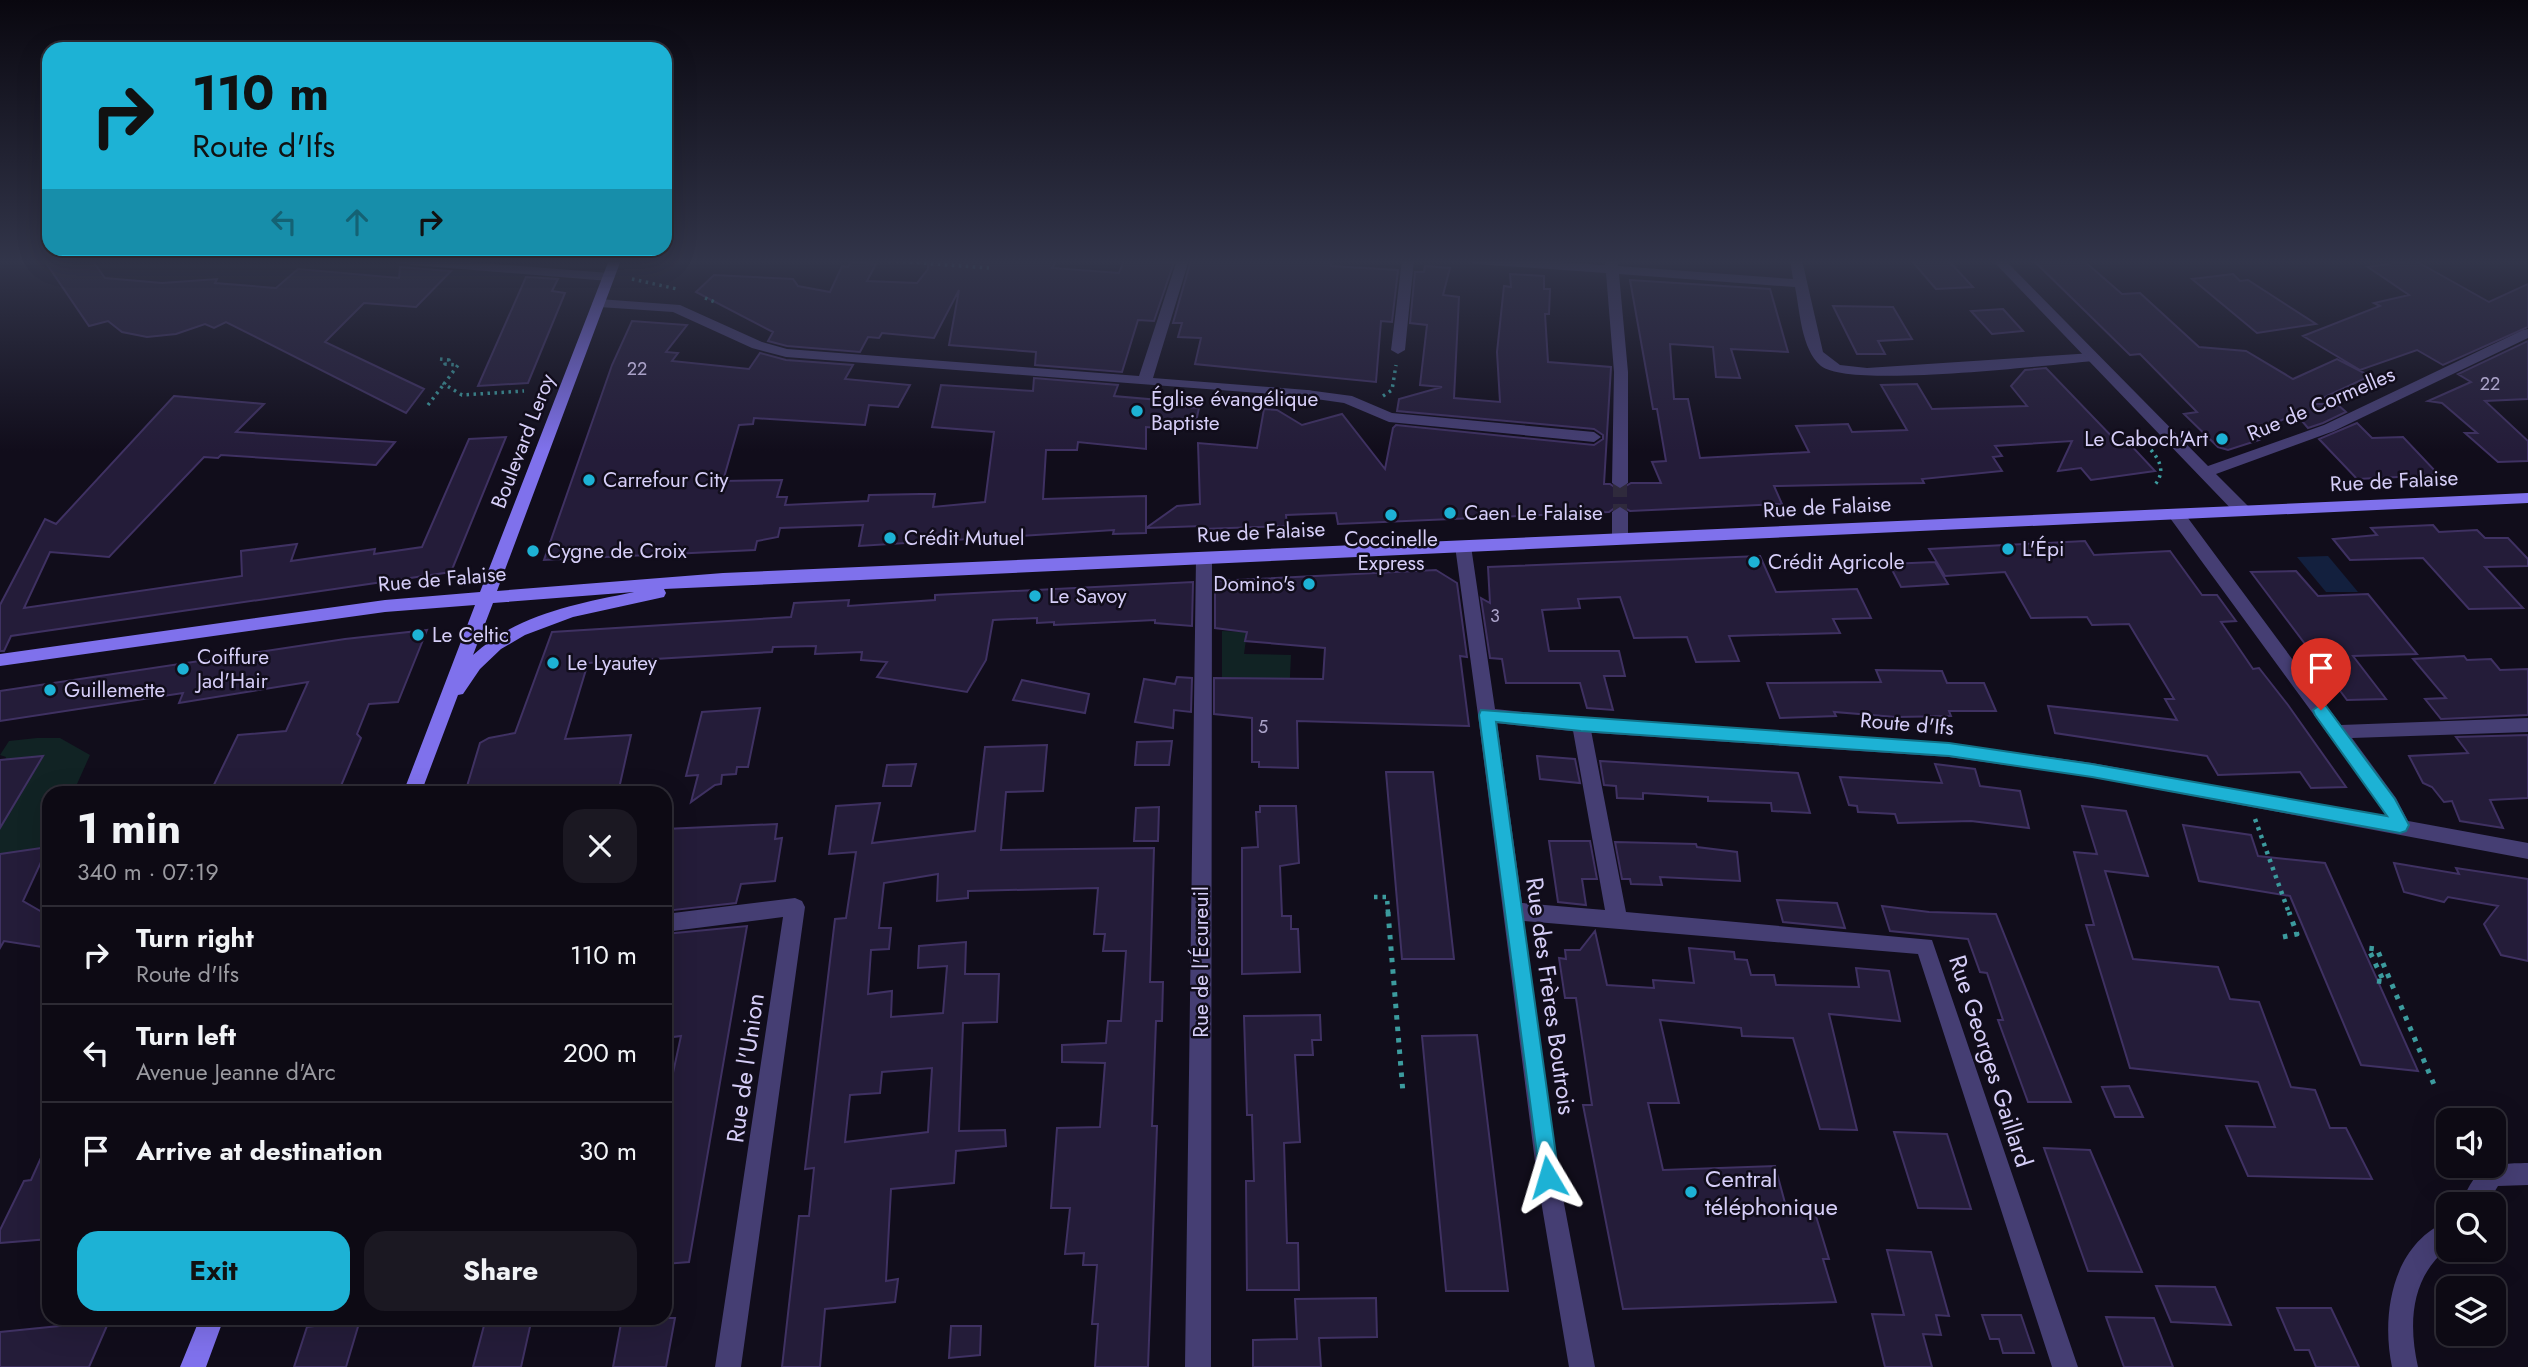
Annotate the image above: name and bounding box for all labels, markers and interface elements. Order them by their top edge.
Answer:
text: 110 m [192,58,329,128]
icon: right [77,70,168,161]
text: Route d'Ifs [192,123,335,169]
icon: left [265,203,303,241]
icon: ahead [338,203,376,241]
icon: right [411,203,449,241]
house number: 22 [627,356,647,382]
street label: Rue de Cormelles [2242,359,2400,449]
street label: Boulevard Leroy [484,369,563,513]
house number: 22 [2480,371,2500,397]
place label: Église évangélique Baptiste [1151,384,1319,438]
marker: Église évangélique Baptiste [1129,403,1145,419]
place label: Le Caboch'Art [2084,424,2208,454]
marker: Le Caboch'Art [2214,431,2230,447]
street label: Rue de Falaise [2329,463,2459,499]
place label: Carrefour City [603,465,729,495]
marker: Carrefour City [581,472,597,488]
street label: Rue de Falaise [1762,489,1892,525]
place label: Caen Le Falaise [1464,498,1603,528]
marker: Caen Le Falaise [1442,505,1458,521]
marker: Coccinelle Express [1383,507,1399,523]
street label: Rue de Falaise [1196,514,1326,550]
place label: Crédit Mutuel [904,523,1025,553]
place label: Coccinelle Express [1344,524,1438,578]
marker: Crédit Mutuel [882,530,898,546]
place label: L'Épi [2022,534,2065,564]
place label: Cygne de Croix [547,536,687,566]
marker: L'Épi [2000,541,2016,557]
marker: Cygne de Croix [525,543,541,559]
place label: Crédit Agricole [1768,547,1905,577]
marker: Crédit Agricole [1746,554,1762,570]
street label: Rue de Falaise [377,558,508,600]
place label: Domino's [1213,569,1295,599]
marker: Domino's [1301,576,1317,592]
place label: Le Savoy [1049,581,1127,611]
marker: Le Savoy [1027,588,1043,604]
house number: 3 [1490,603,1500,629]
place label: Le Celtic [432,620,509,650]
marker: Le Celtic [410,627,426,643]
pin [2291,638,2351,710]
place label: Coiffure Jad'Hair [194,642,269,696]
place label: Le Lyautey [567,648,658,678]
icon: arrive [2302,649,2340,687]
marker: Le Lyautey [545,655,561,671]
marker: Coiffure Jad'Hair [175,661,191,677]
place label: Guillemette [64,675,166,705]
marker: Guillemette [42,682,58,698]
street label: Route d'Ifs [1859,705,1955,743]
house number: 5 [1258,714,1268,740]
text: 1 min [77,798,181,859]
button: close [563,809,637,883]
text: 340 m · 07:19 [77,855,219,889]
street label: Rue des Frères Boutrois [1517,875,1585,1117]
street label: Rue de l'Écureuil [1186,886,1216,1038]
text: Turn right [136,919,254,957]
icon: right [77,936,115,974]
text: 110 m [570,936,637,974]
street label: Rue Georges Gaillard [1940,950,2042,1172]
text: Route d'Ifs [136,957,239,991]
street label: Rue de l'Union [717,991,773,1145]
text: Turn left [136,1017,236,1055]
icon: left [77,1034,115,1072]
text: 200 m [563,1034,637,1072]
text: Avenue Jeanne d'Arc [136,1055,336,1089]
map controls [2436,1108,2506,1346]
button: sound [2436,1108,2506,1178]
icon: arrive [77,1132,115,1170]
text: Arrive at destination [136,1132,383,1170]
text: 30 m [579,1132,637,1170]
position arrow [1511,1140,1585,1214]
place label: Central téléphonique [1705,1161,1838,1224]
marker: Central téléphonique [1683,1184,1699,1200]
button: search [2436,1192,2506,1262]
button: Exit [77,1231,350,1311]
button: Share [364,1231,637,1311]
button: layers [2436,1276,2506,1346]

